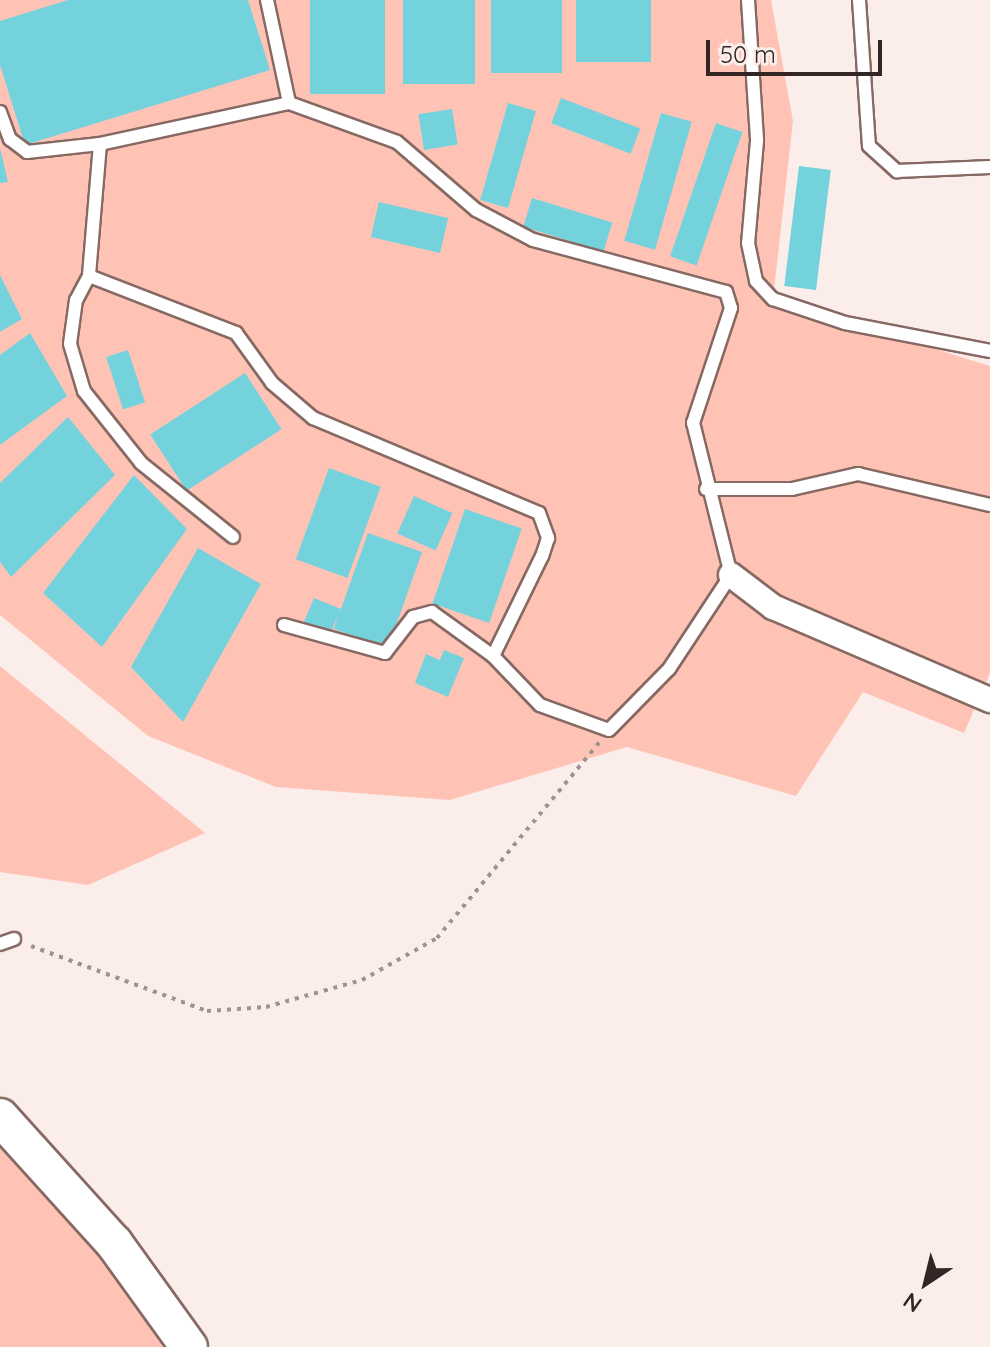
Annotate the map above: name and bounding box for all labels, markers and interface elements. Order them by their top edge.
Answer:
scale bar [710,24,886,74]
text: 50 m [720,39,776,69]
north arrow [886,1243,966,1323]
text: N [898,1287,927,1319]

